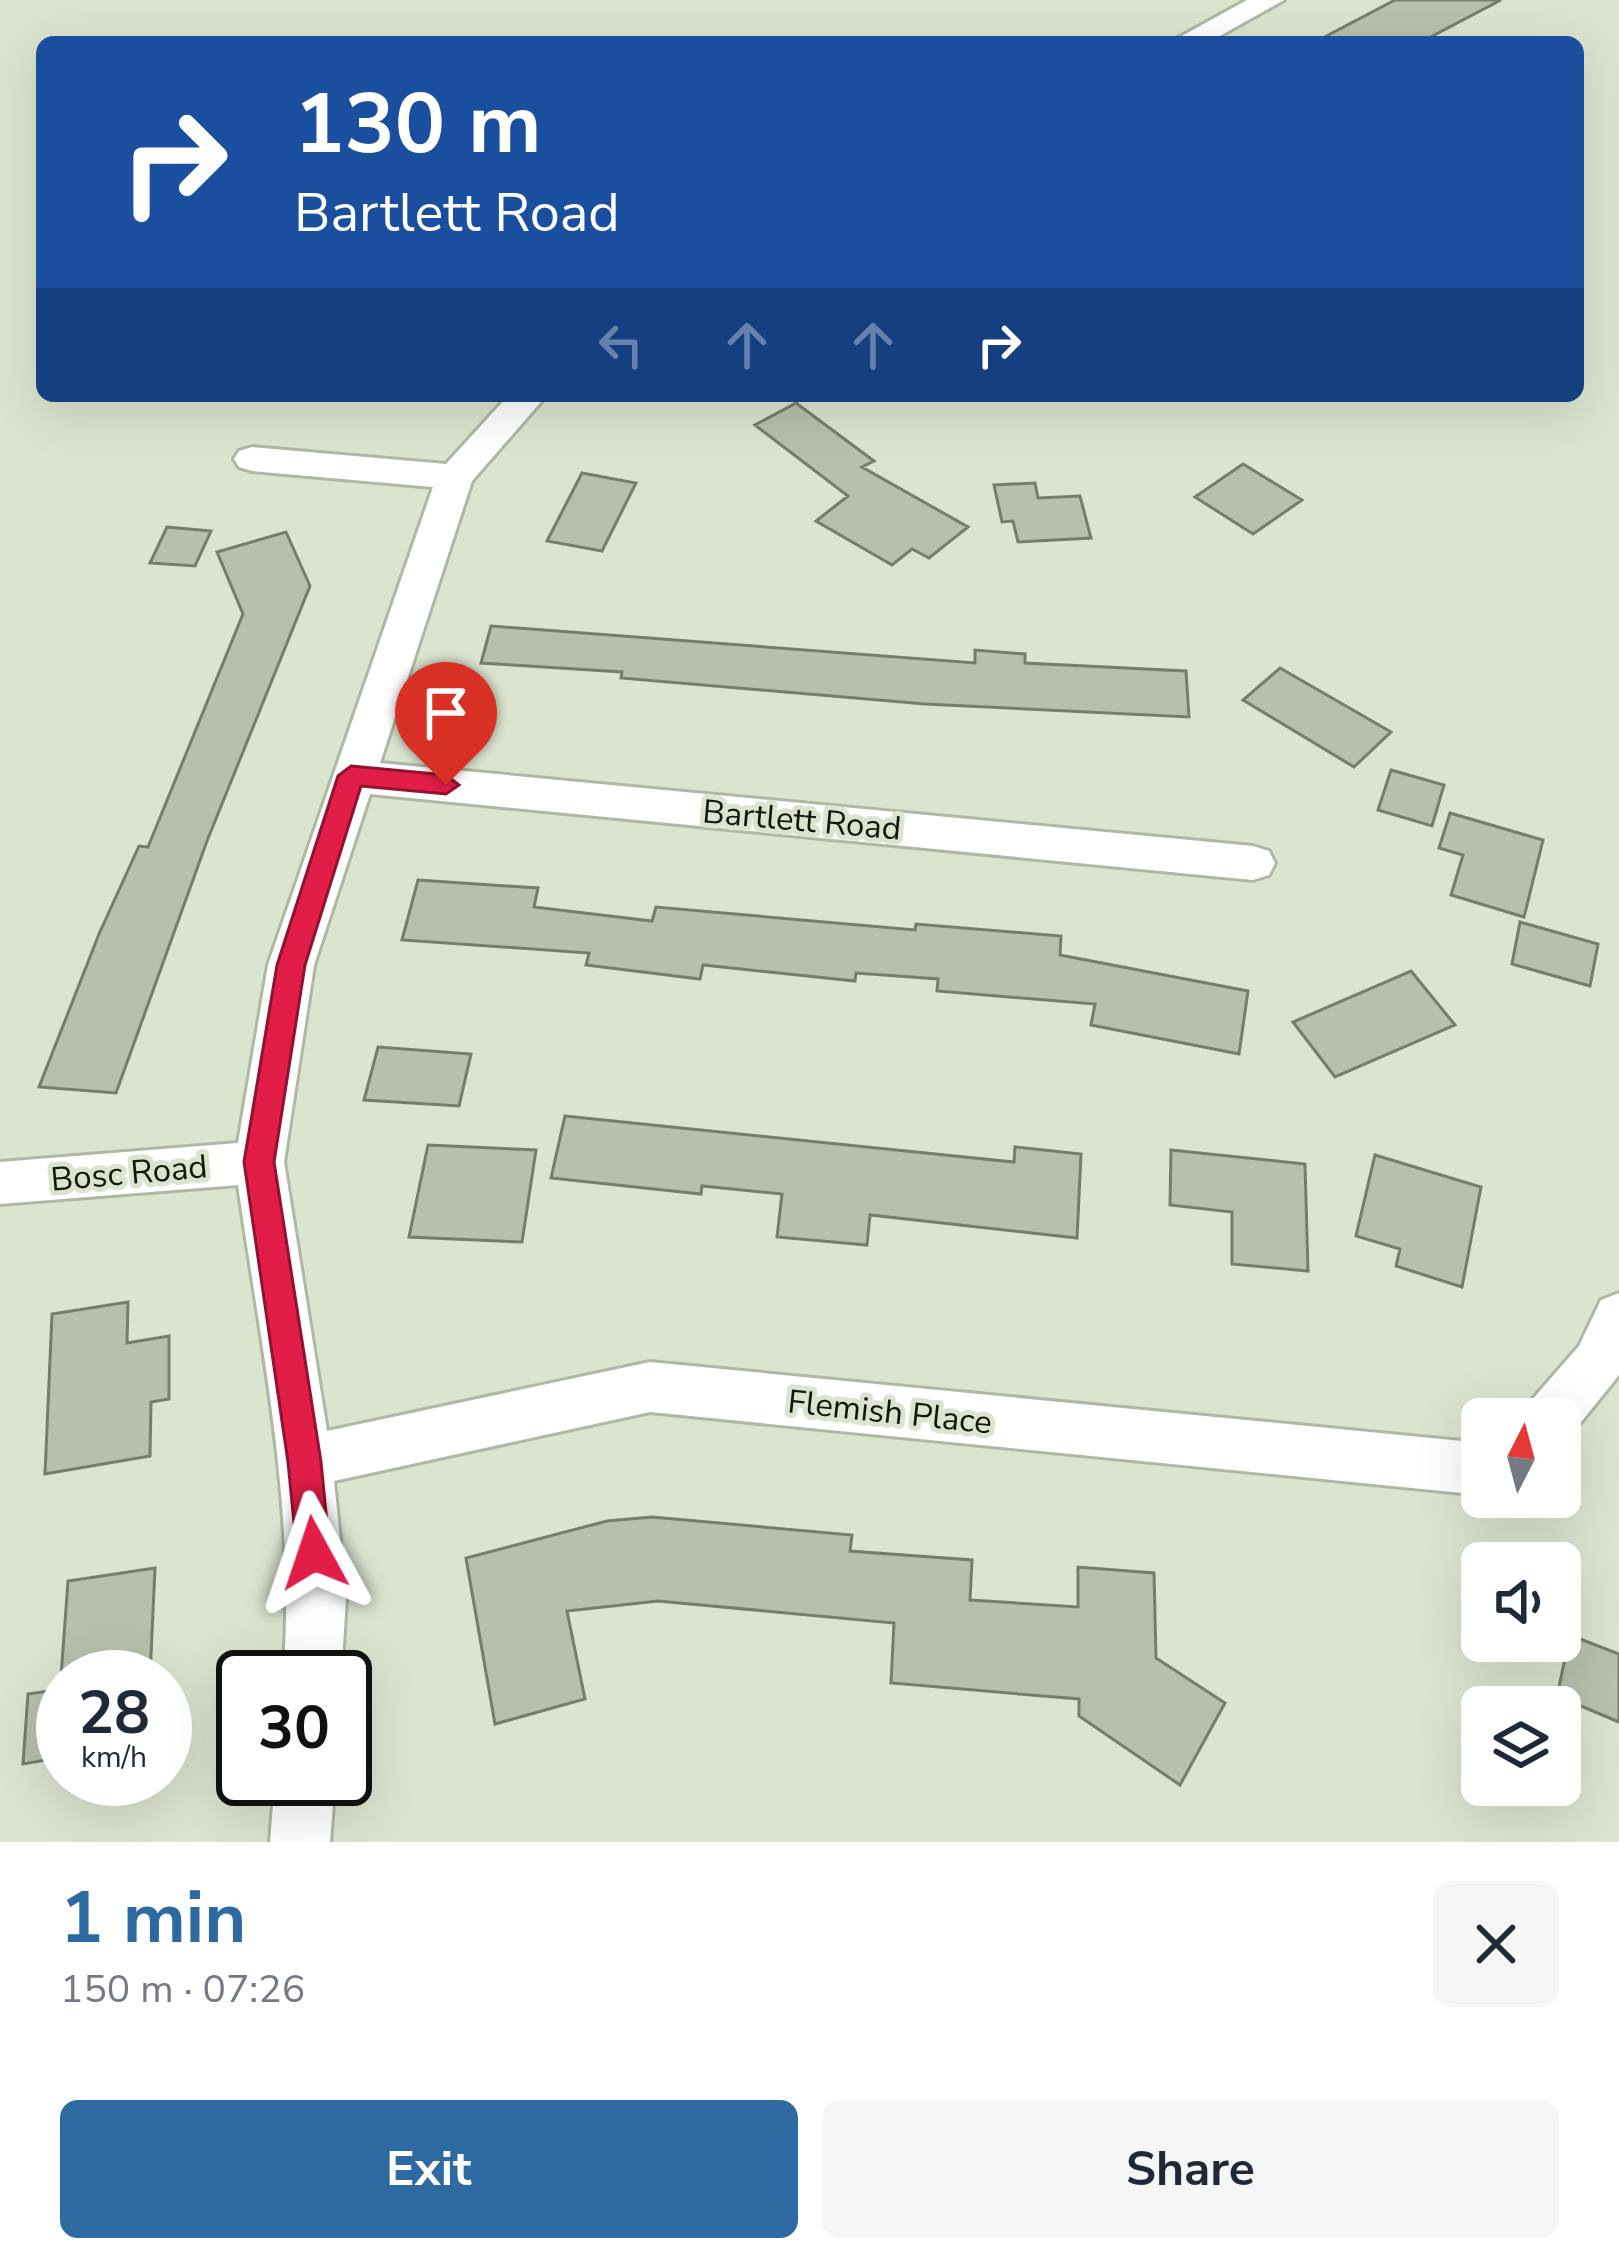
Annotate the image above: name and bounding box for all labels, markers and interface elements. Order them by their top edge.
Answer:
text: 130 m [294,67,542,182]
icon: right [96,84,252,240]
text: Bartlett Road [294,176,620,250]
icon: left [588,312,654,378]
icon: ahead [714,312,780,378]
icon: ahead [840,312,906,378]
icon: right [966,312,1032,378]
pin [395,662,497,785]
icon: arrive [413,680,479,746]
street label: Bartlett Road [701,789,903,852]
street label: Bosc Road [49,1144,209,1203]
street label: Flemish Place [786,1379,994,1446]
north arrow [1461,1398,1581,1518]
map controls [1461,1398,1581,1806]
position arrow [251,1490,377,1616]
button: sound [1461,1542,1581,1662]
speed limit sign: 30 [216,1650,372,1806]
text: 28 [78,1672,150,1754]
button: layers [1461,1686,1581,1806]
text: km/h [81,1737,147,1778]
text: 1 min [60,1869,246,1967]
button: close [1433,1881,1559,2007]
text: 150 m · 07:26 [60,1963,305,2016]
button: Exit [60,2100,798,2238]
button: Share [822,2100,1559,2238]

